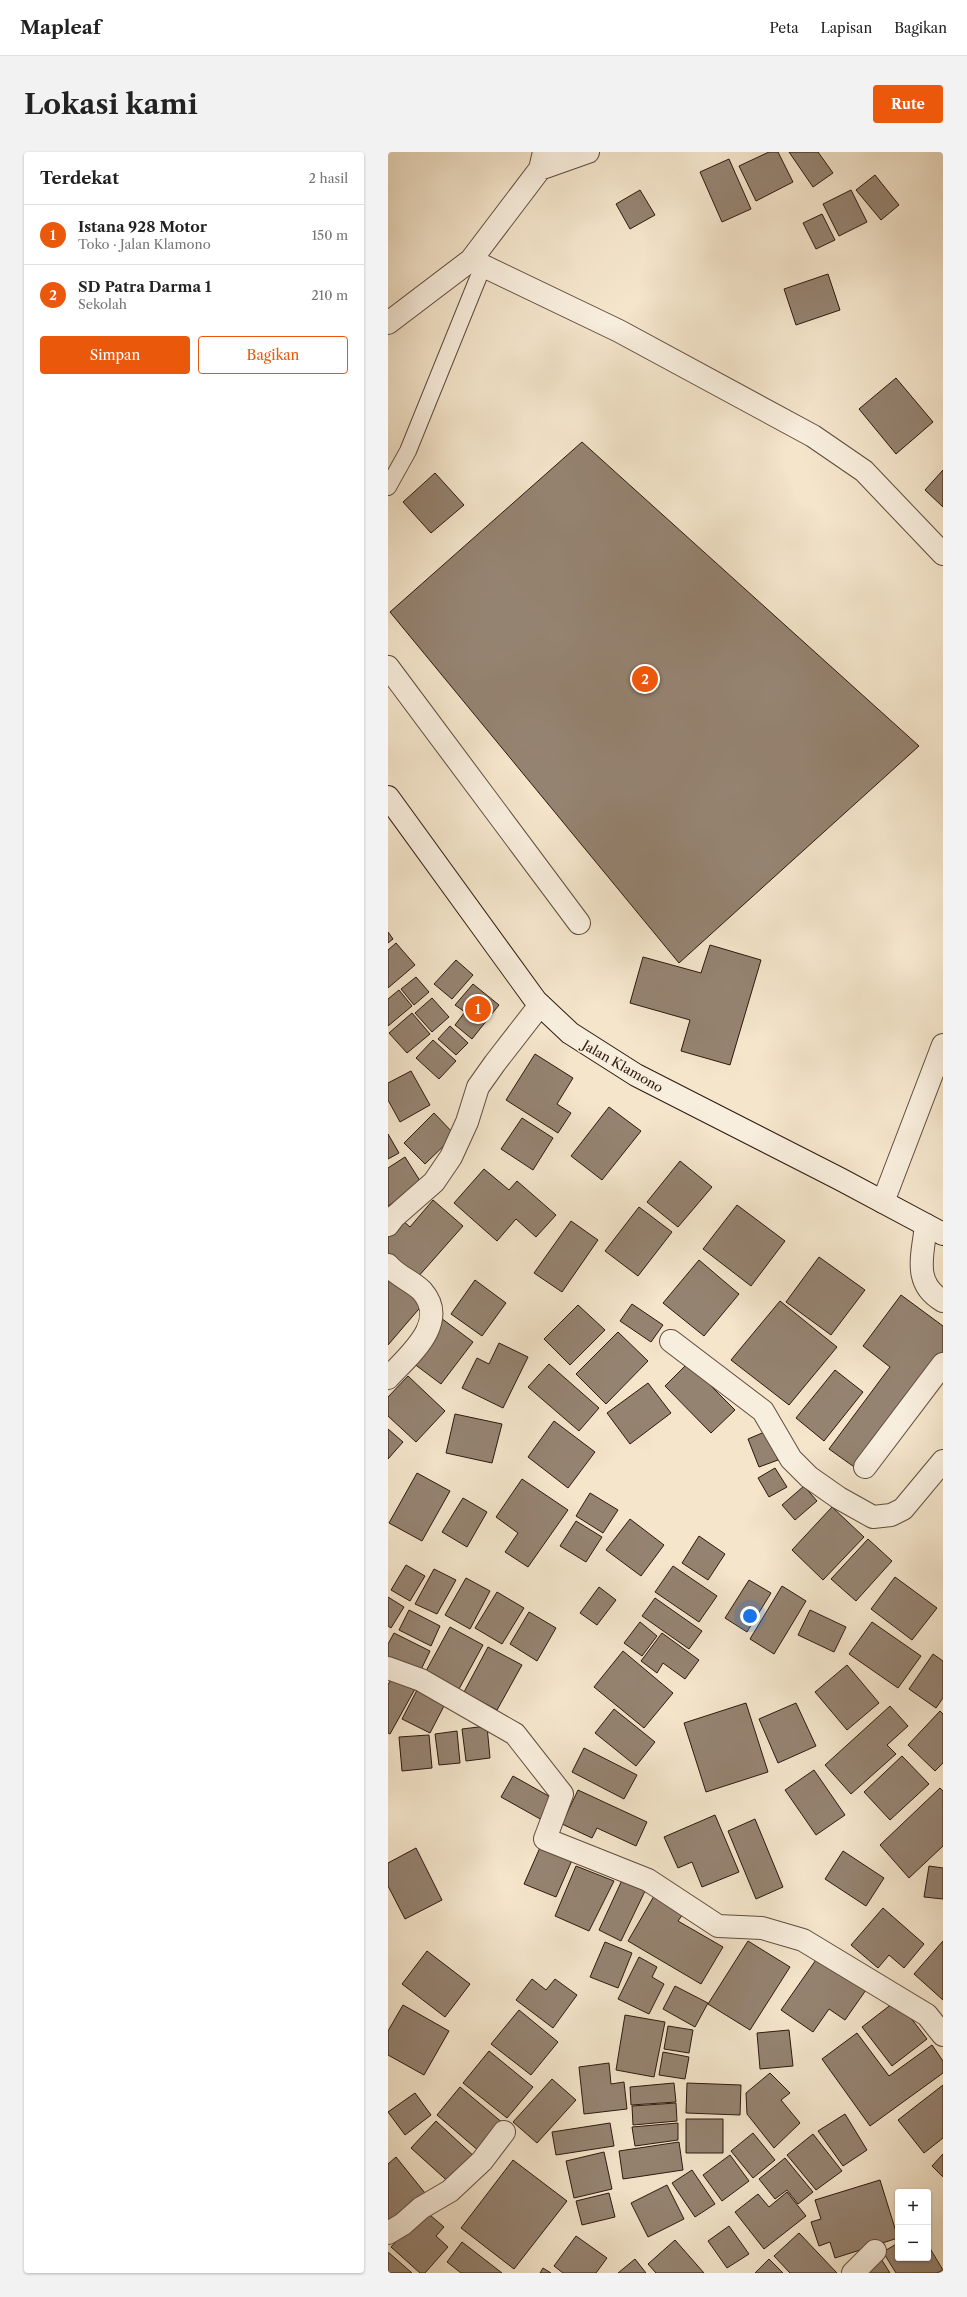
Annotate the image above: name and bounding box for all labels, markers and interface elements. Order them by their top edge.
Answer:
text: Mapleaf [20,16,101,39]
text: Peta [769,19,799,37]
text: Lapisan [821,19,872,37]
text: Bagikan [894,19,947,37]
button: Rute [873,85,943,123]
text: Lokasi kami [24,87,198,121]
text: Terdekat [40,168,119,188]
text: 2 hasil [309,170,348,186]
text: Istana 928 Motor [78,217,207,236]
text: 1 [50,227,56,243]
text: 150 m [312,227,348,243]
text: Toko · Jalan Klamono [78,236,211,252]
text: SD Patra Darma 1 [78,277,211,296]
text: 2 [49,287,57,303]
text: 210 m [311,287,348,303]
text: Sekolah [78,296,127,312]
button: Simpan [40,336,190,374]
button: Bagikan [198,336,348,374]
pin: 2 [632,664,658,694]
pin: 1 [465,994,491,1024]
street label: Jalan Klamono [578,1035,666,1096]
your location [740,1606,760,1626]
map controls [895,2189,931,2261]
button: + [895,2189,931,2225]
button: − [895,2225,931,2261]

